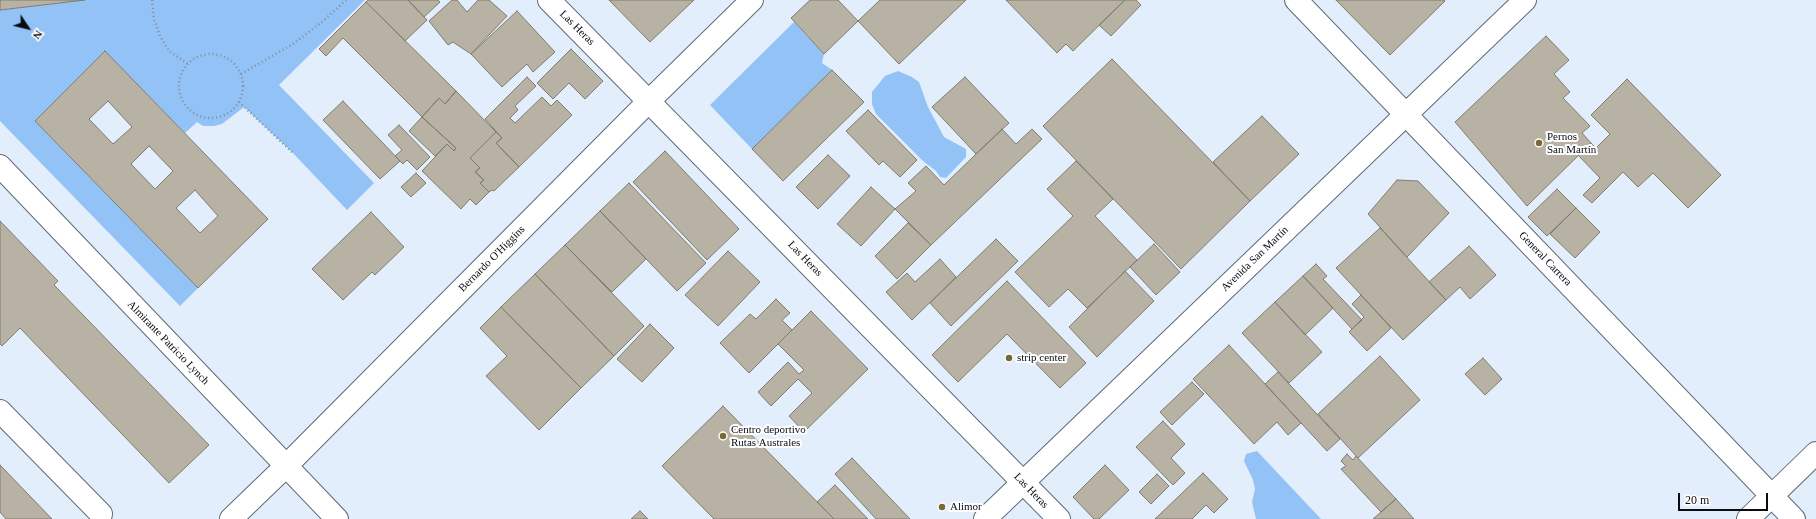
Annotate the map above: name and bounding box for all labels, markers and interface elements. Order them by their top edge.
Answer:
north arrow [8,8,48,48]
street label: Las Heras [557,8,597,48]
text: N [31,28,45,42]
place label: Pernos San Martín [1547,130,1596,156]
marker: Pernos San Martín [1534,138,1544,148]
street label: Bernardo O'Higgins [456,223,528,295]
street label: Avenida San Martín [1219,224,1291,294]
street label: General Carrera [1516,229,1574,289]
street label: Las Heras [785,238,825,280]
street label: Almirante Patricio Lynch [124,298,212,388]
place label: strip center [1017,351,1066,365]
marker: strip center [1004,353,1014,363]
place label: Centro deportivo Rutas Australes [731,423,806,449]
marker: Centro deportivo Rutas Australes [718,431,728,441]
street label: Las Heras [1011,470,1051,512]
scale bar [1680,485,1770,511]
text: 20 m [1685,493,1709,507]
place label: Alimor [950,500,982,514]
marker: Alimor [937,502,947,512]

